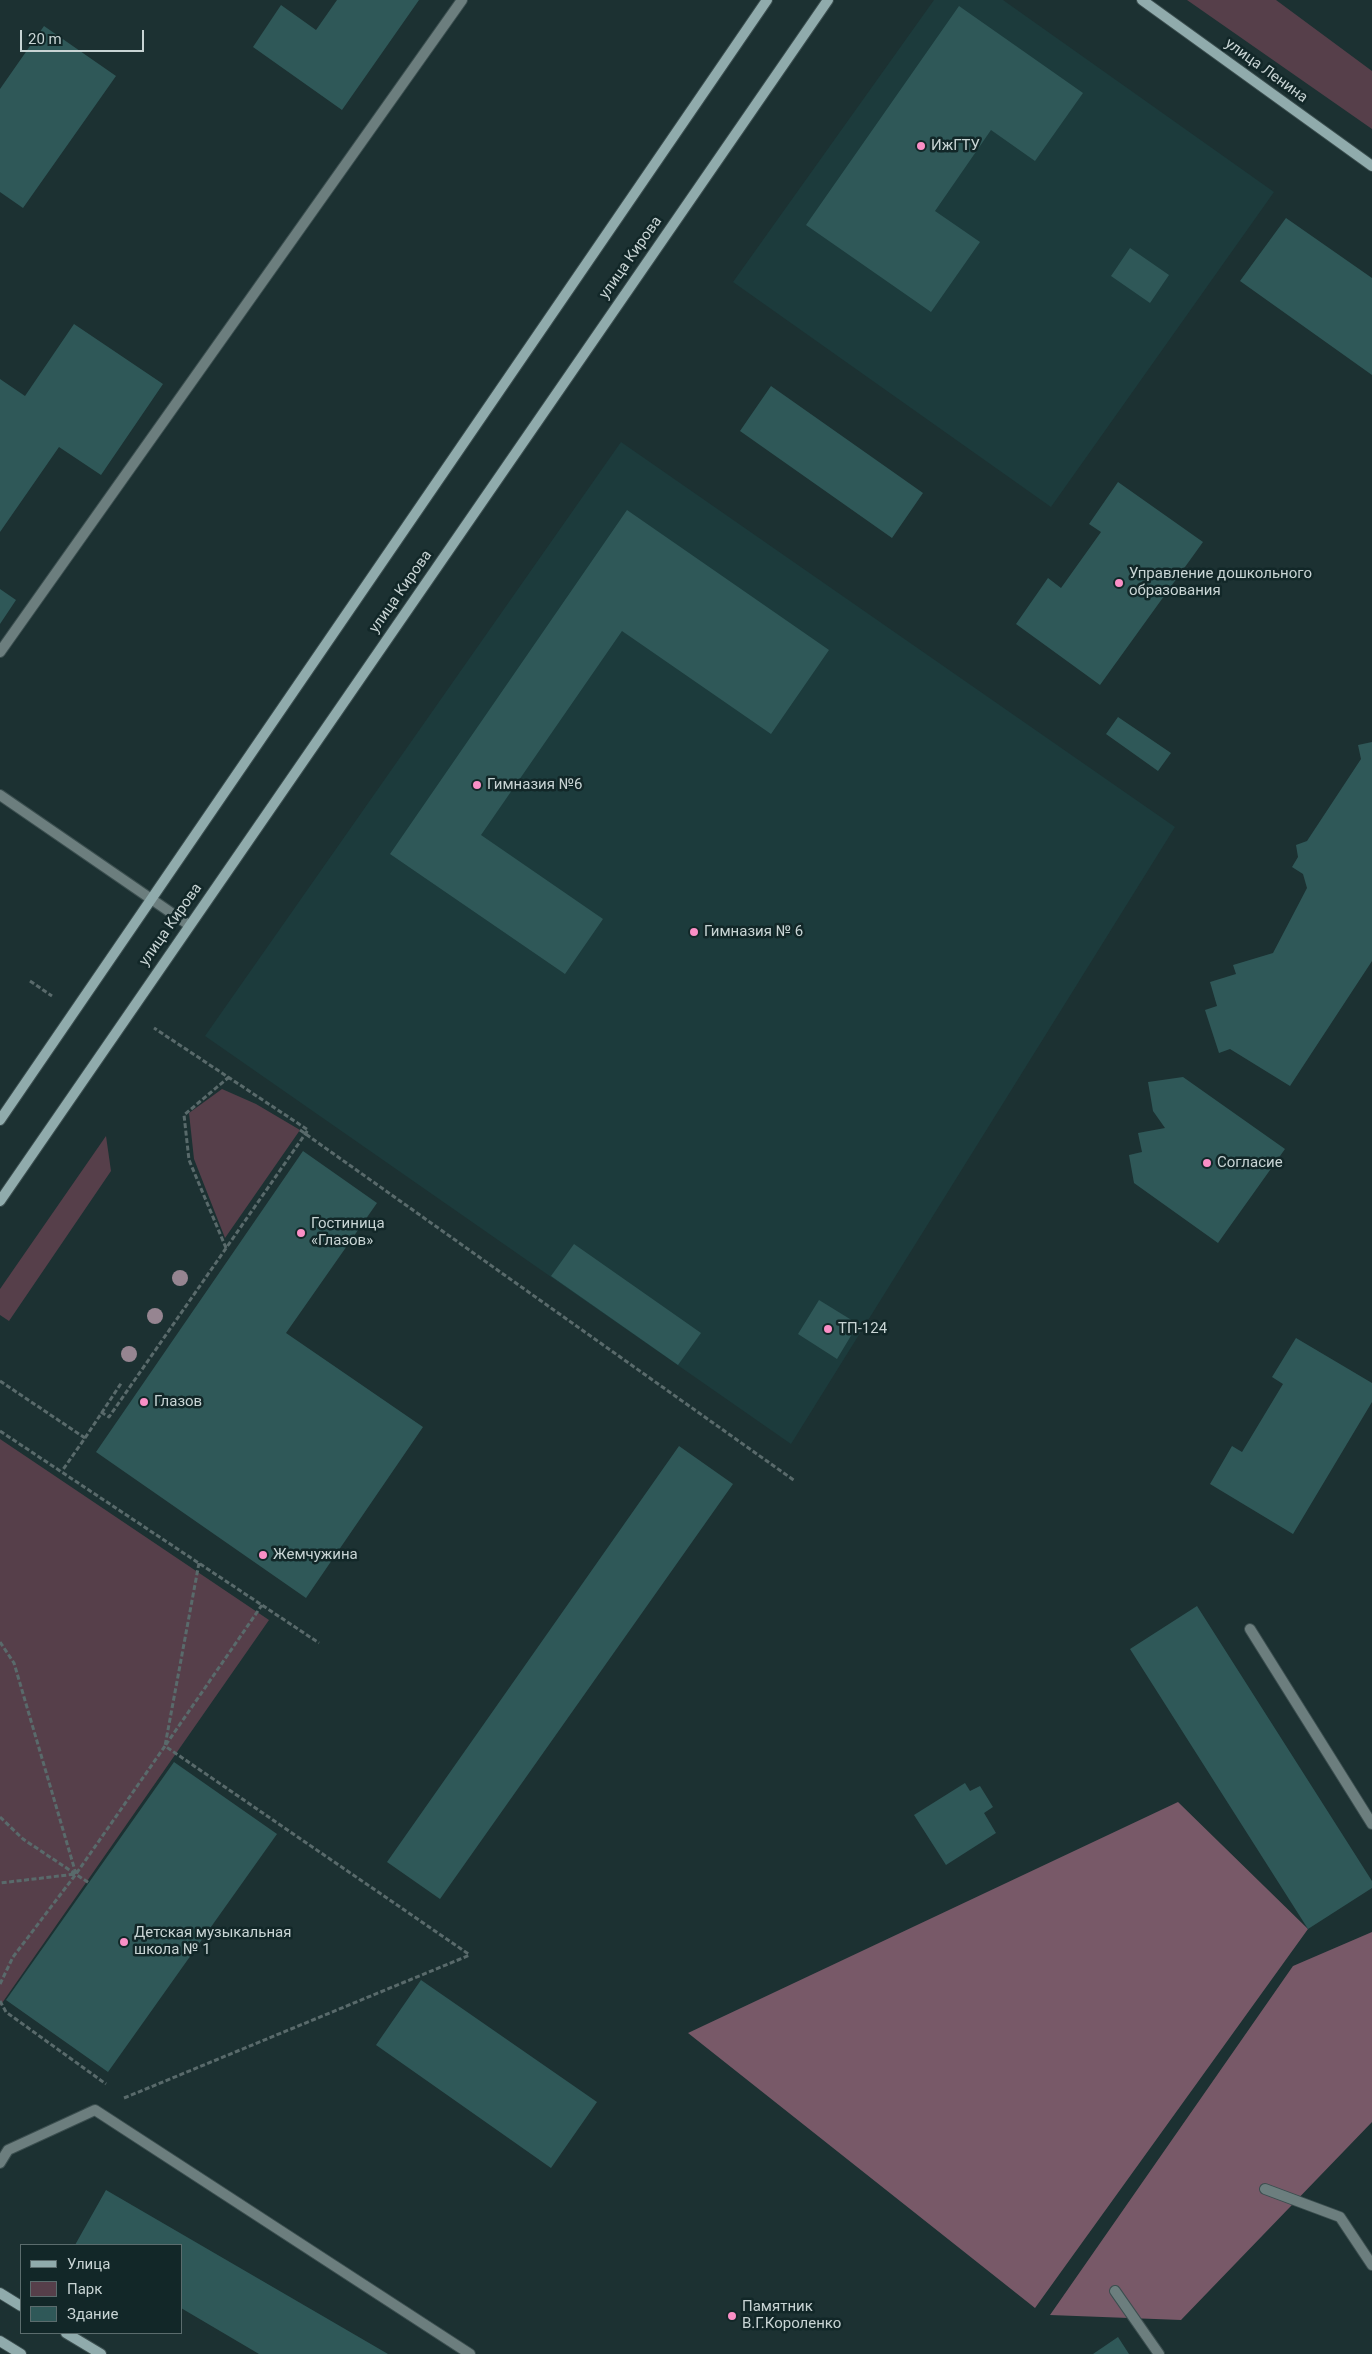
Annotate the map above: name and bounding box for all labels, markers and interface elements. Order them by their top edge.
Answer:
scale bar [22,20,146,52]
text: 20 m [28,30,62,48]
street label: улица Ленина [1221,35,1311,107]
place label: ИжГТУ [931,137,980,155]
marker: ИжГТУ [915,140,927,152]
street label: улица Кирова [596,213,666,303]
street label: улица Кирова [366,547,436,637]
place label: Управление дошкольного образования [1129,565,1312,600]
marker: Управление дошкольного образования [1113,577,1125,589]
place label: Гимназия №6 [487,776,583,794]
marker: Гимназия №6 [471,779,483,791]
street label: улица Кирова [136,880,206,970]
place label: Гимназия № 6 [704,923,803,941]
marker: Гимназия № 6 [688,926,700,938]
place label: Согласие [1217,1154,1283,1172]
marker: Согласие [1201,1157,1213,1169]
place label: Гостиница «Глазов» [311,1215,385,1250]
marker: Гостиница «Глазов» [295,1227,307,1239]
place label: ТП-124 [838,1320,887,1338]
marker: ТП-124 [822,1323,834,1335]
place label: Глазов [154,1393,202,1411]
marker: Глазов [138,1396,150,1408]
place label: Жемчужина [273,1546,358,1564]
marker: Жемчужина [257,1549,269,1561]
place label: Детская музыкальная школа № 1 [134,1924,291,1959]
marker: Детская музыкальная школа № 1 [118,1936,130,1948]
legend [20,2244,182,2334]
text: Улица [67,2255,110,2273]
text: Парк [67,2280,102,2298]
place label: Памятник В.Г.Короленко [742,2298,841,2333]
text: Здание [67,2305,118,2323]
marker: Памятник В.Г.Короленко [726,2310,738,2322]

